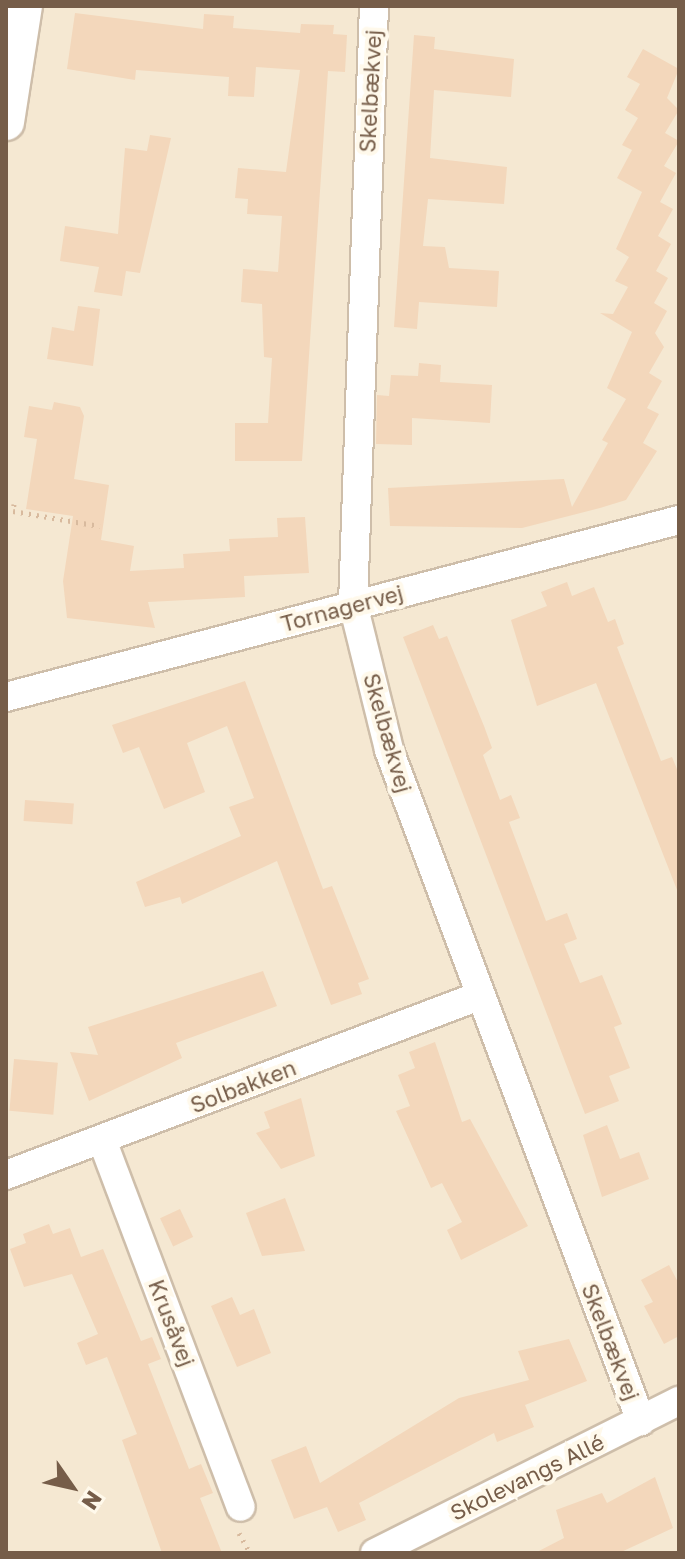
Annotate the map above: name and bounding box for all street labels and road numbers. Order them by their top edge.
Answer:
street label: Skelbækvej [354,29,386,153]
street label: Tornagervej [278,579,406,637]
street label: Skelbækvej [358,670,418,796]
street label: Solbakken [186,1054,300,1118]
street label: Krusåvej [143,1276,201,1370]
street label: Skelbækvej [577,1280,645,1404]
street label: Skolevangs Allé [446,1428,608,1526]

